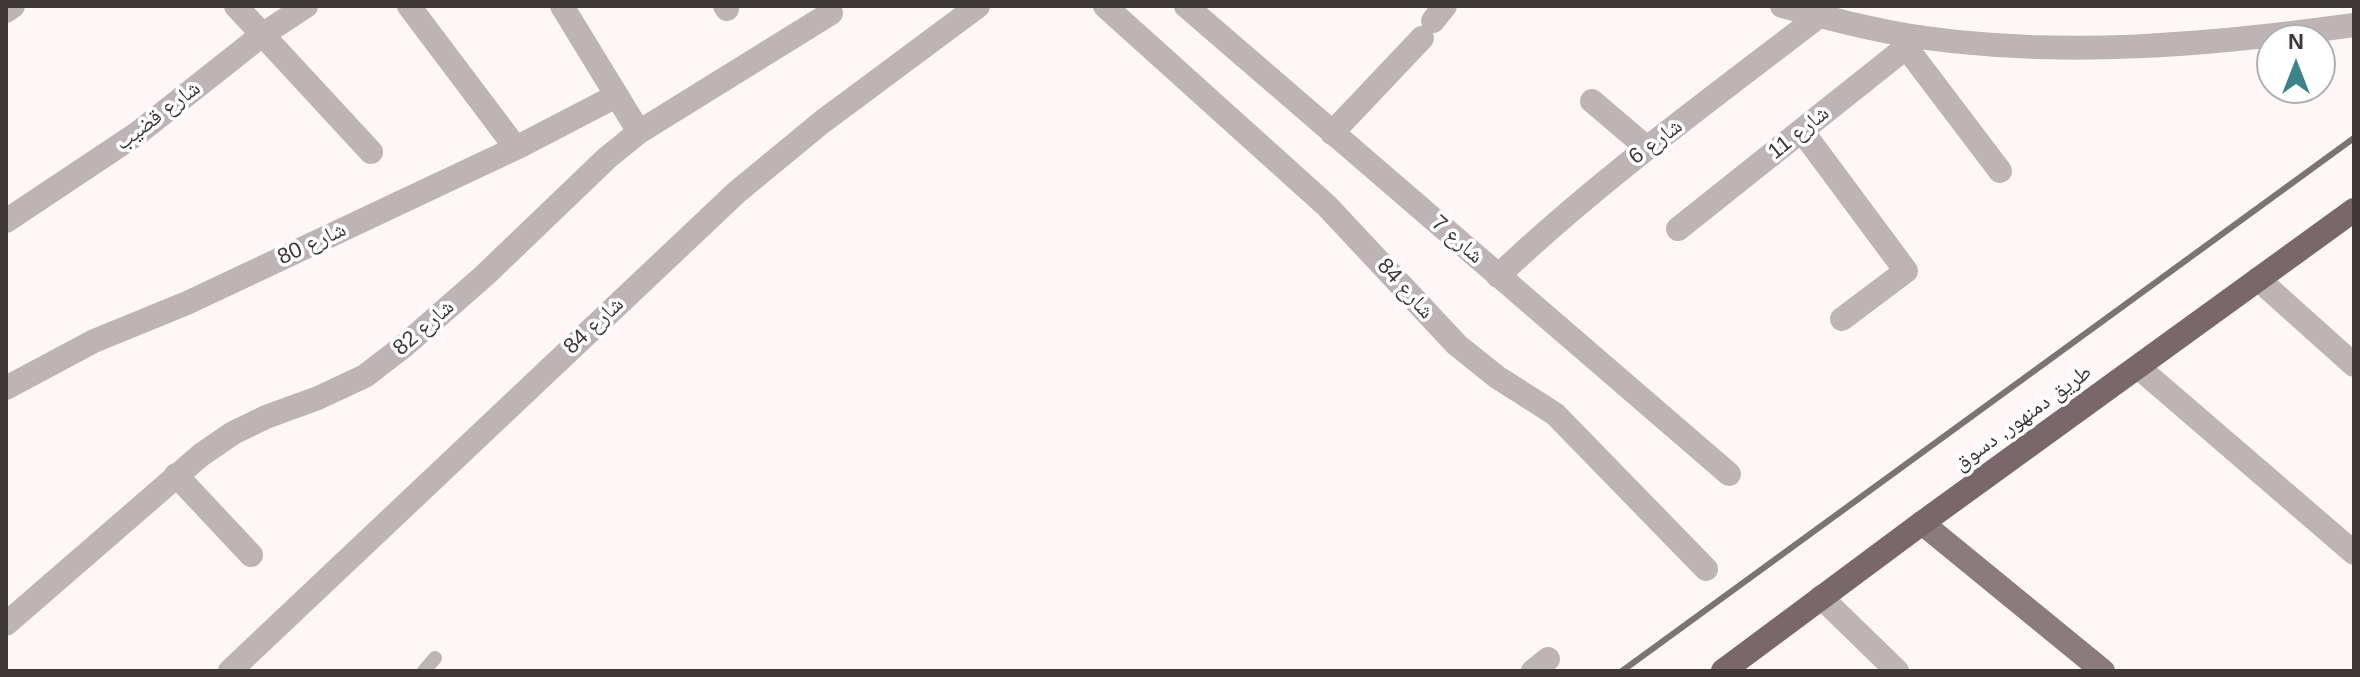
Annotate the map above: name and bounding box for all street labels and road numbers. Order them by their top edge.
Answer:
street label: شارع قضيب [110,75,206,157]
street label: شارع 11 [1763,100,1835,166]
street label: شارع 6 [1624,113,1688,171]
street label: شارع 7 [1426,210,1488,270]
street label: شارع 80 [274,217,350,271]
street label: شارع 84 [1371,253,1439,325]
street label: شارع 84 [559,292,629,360]
street label: شارع 82 [388,294,460,362]
street label: طريق دمنهور, دسوق [1949,359,2097,477]

